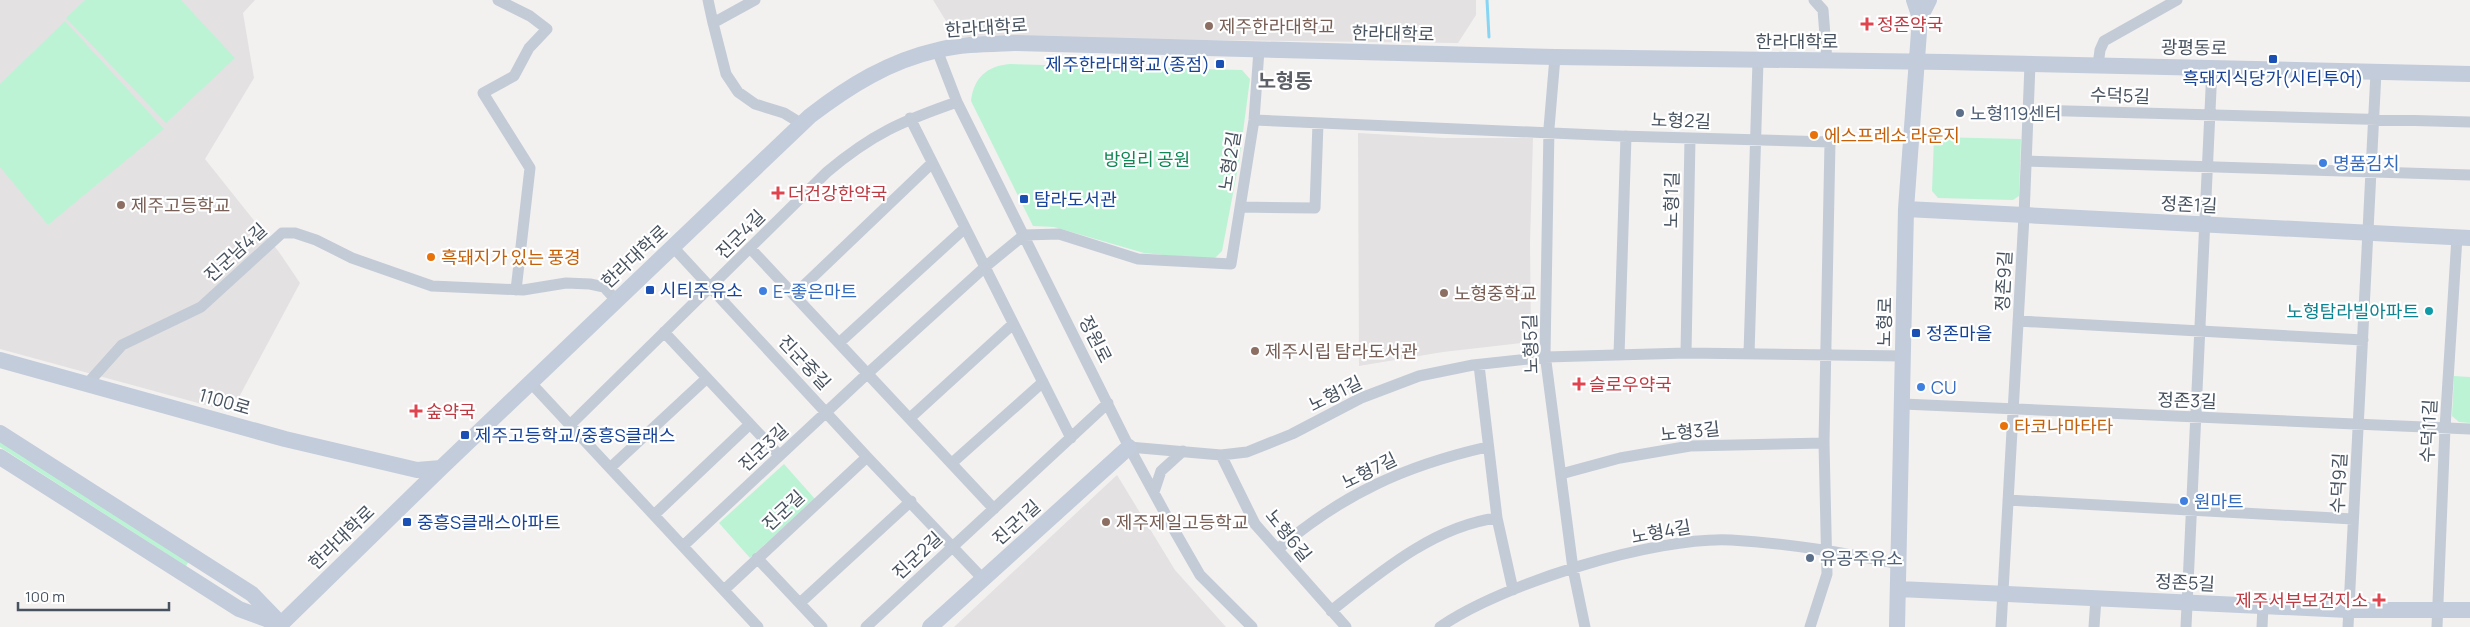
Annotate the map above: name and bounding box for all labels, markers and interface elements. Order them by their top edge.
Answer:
street label: 한라대학로 [944,12,1028,42]
place label: 정존약국 [1877,12,1943,36]
place label: 제주한라대학교 [1219,14,1335,38]
marker: 정존약국 [1861,18,1873,30]
marker: 제주한라대학교 [1203,20,1215,32]
street label: 한라대학로 [1351,20,1435,46]
street label: 한라대학로 [1756,29,1838,53]
street label: 광평동로 [2161,34,2227,60]
place label: 제주한라대학교(종점) [1046,52,1210,76]
marker: 흑돼지식당가(시티투어) [2267,53,2279,65]
marker: 제주한라대학교(종점) [1214,58,1226,70]
place label: 흑돼지식당가(시티투어) [2183,66,2363,90]
district label: 노형동 [1257,67,1313,94]
street label: 수덕5길 [2090,82,2150,108]
place label: 노형119센터 [1970,101,2061,125]
street label: 노형2길 [1651,107,1711,133]
marker: 노형119센터 [1954,107,1966,119]
place label: 에스프레소 라운지 [1824,123,1960,147]
marker: 에스프레소 라운지 [1808,129,1820,141]
street label: 노형2길 [1212,130,1246,192]
park label: 방일리 공원 [1104,147,1190,171]
place label: 명품김치 [2333,151,2399,175]
marker: 명품김치 [2317,157,2329,169]
street label: 노형1길 [1659,171,1683,229]
place label: 더건강한약국 [788,181,887,205]
marker: 더건강한약국 [772,187,784,199]
place label: 탐라도서관 [1034,187,1117,211]
street label: 정존1길 [2160,191,2218,217]
place label: 제주고등학교 [131,193,230,217]
marker: 탐라도서관 [1018,193,1030,205]
marker: 제주고등학교 [115,199,127,211]
street label: 진군4길 [710,204,770,264]
street label: 진군남4길 [198,217,272,287]
street label: 한라대학로 [596,219,672,293]
place label: 흑돼지가 있는 풍경 [441,245,581,269]
street label: 정존9길 [1989,250,2017,312]
marker: 흑돼지가 있는 풍경 [425,251,437,263]
place label: 시티주유소 [660,278,743,302]
place label: E-좋은마트 [773,279,857,303]
place label: 노형중학교 [1454,281,1537,305]
marker: 시티주유소 [644,284,656,296]
marker: E-좋은마트 [757,285,769,297]
marker: 노형중학교 [1438,287,1450,299]
street label: 노형로 [1872,297,1896,347]
place label: 노형탐라빌아파트 [2287,299,2419,323]
marker: 노형탐라빌아파트 [2423,305,2435,317]
street label: 정원로 [1074,311,1118,367]
street label: 노형5길 [1517,314,1543,374]
place label: 정존마을 [1926,321,1992,345]
marker: 정존마을 [1910,327,1922,339]
street label: 진군중길 [774,330,836,394]
place label: 제주시립 탐라도서관 [1265,339,1418,363]
marker: 제주시립 탐라도서관 [1249,345,1261,357]
street label: 노형1길 [1304,370,1366,416]
place label: 슬로우약국 [1589,372,1672,396]
place label: CU [1931,375,1957,399]
marker: 슬로우약국 [1573,378,1585,390]
marker: CU [1915,381,1927,393]
street label: 1100로 [196,382,254,420]
street label: 정존3길 [2157,387,2217,413]
place label: 숲약국 [426,399,476,423]
street label: 수덕11길 [2414,399,2442,463]
marker: 숲약국 [410,405,422,417]
place label: 타코나마타타 [2014,414,2114,438]
street label: 노형3길 [1659,416,1721,446]
street label: 진군3길 [733,418,793,476]
marker: 타코나마타타 [1998,420,2010,432]
place label: 제주고등학교/중흥S클래스 [475,423,675,447]
marker: 제주고등학교/중흥S클래스 [459,429,471,441]
street label: 노형7길 [1337,446,1401,494]
street label: 수덕9길 [2324,452,2352,514]
street label: 진군길 [757,484,809,536]
place label: 원마트 [2194,489,2244,513]
street label: 진군1길 [987,494,1045,550]
marker: 원마트 [2178,495,2190,507]
street label: 한라대학로 [303,500,379,574]
street label: 노형6길 [1261,504,1317,566]
place label: 중흥S클래스아파트 [417,510,561,534]
place label: 제주제일고등학교 [1116,510,1248,534]
street label: 노형4길 [1629,514,1693,548]
marker: 중흥S클래스아파트 [401,516,413,528]
marker: 제주제일고등학교 [1100,516,1112,528]
street label: 진군2길 [887,526,947,584]
place label: 유공주유소 [1820,546,1903,570]
marker: 유공주유소 [1804,552,1816,564]
street label: 정존5길 [2154,568,2216,596]
scale bar [18,580,169,612]
text: 100 m [25,586,65,607]
place label: 제주서부보건지소 [2236,588,2368,612]
marker: 제주서부보건지소 [2372,593,2386,607]

